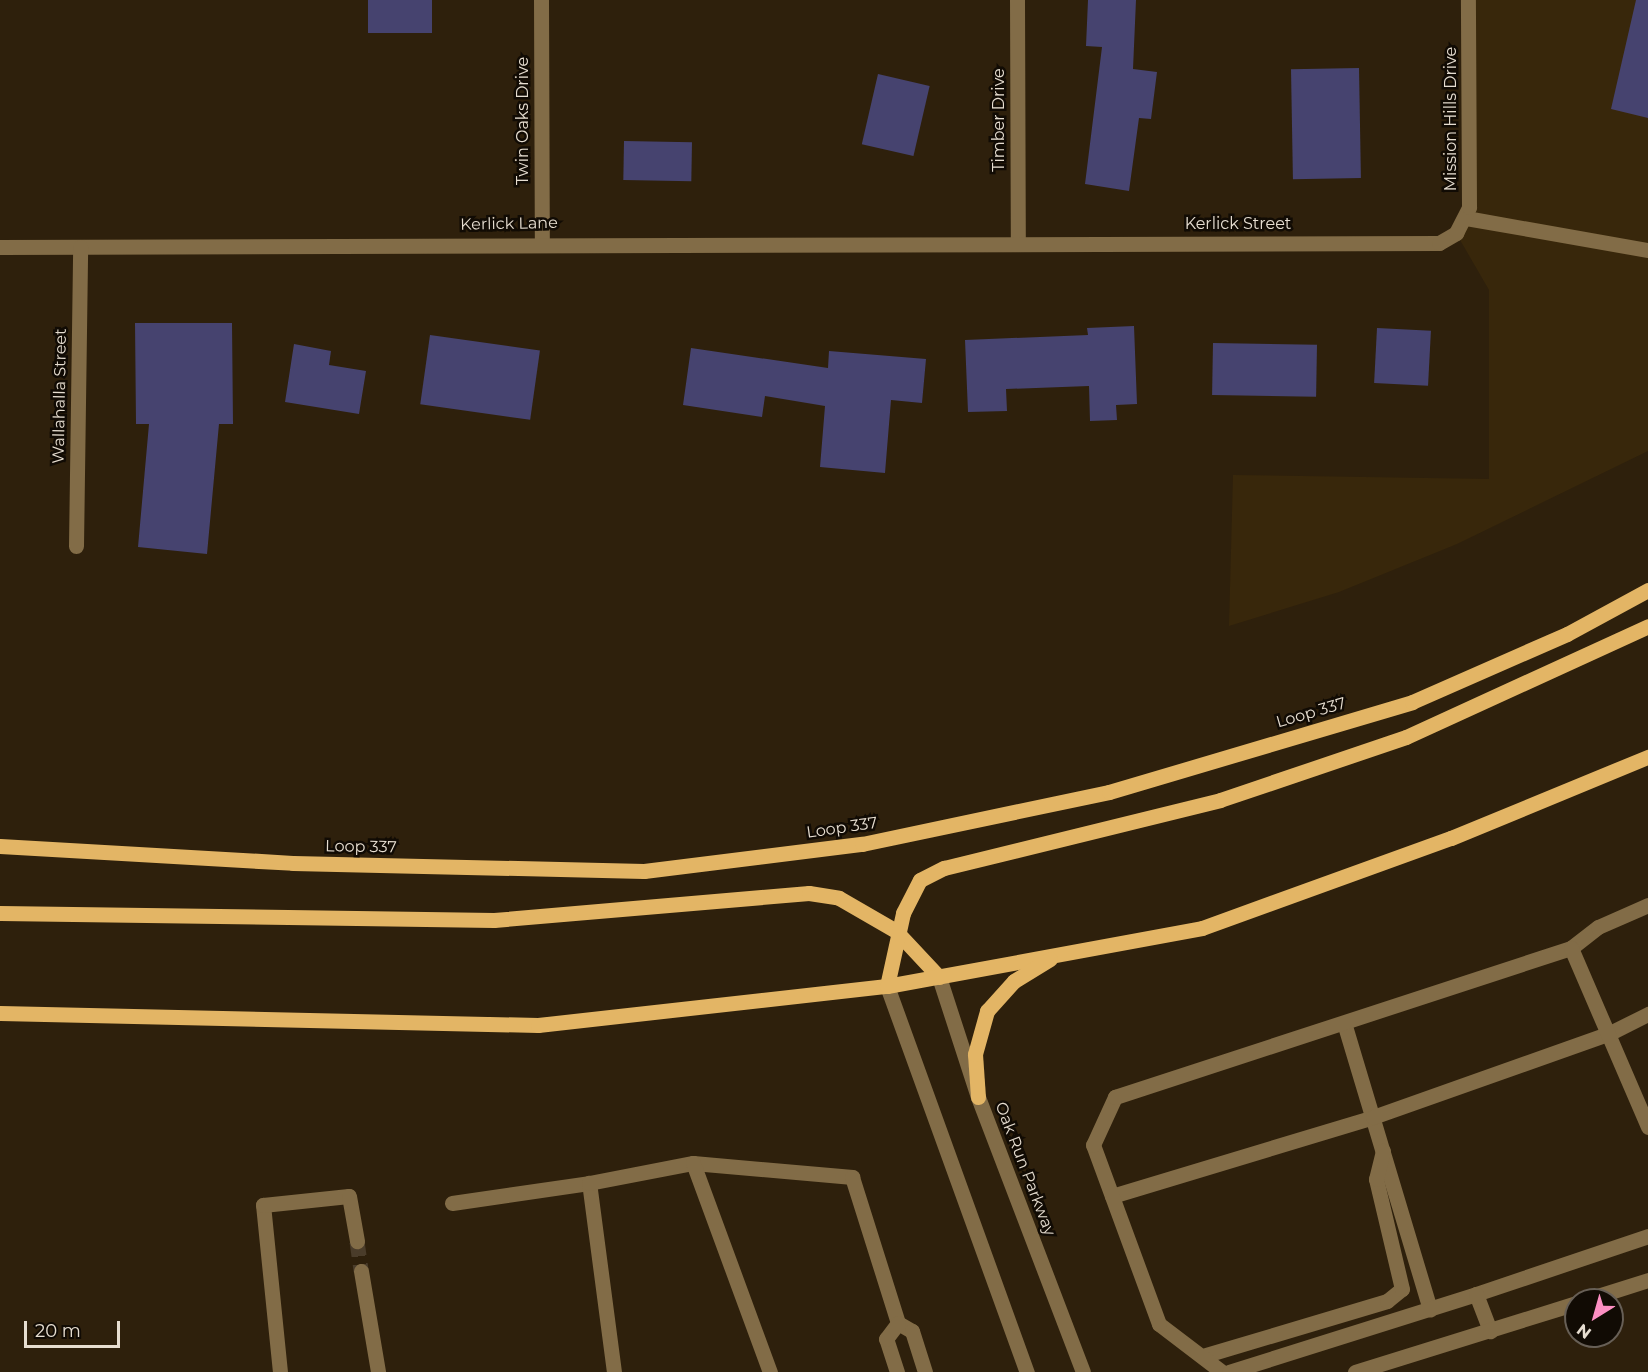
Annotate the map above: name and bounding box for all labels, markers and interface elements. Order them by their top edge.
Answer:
street label: Mission Hills Drive [1441,47,1461,191]
street label: Twin Oaks Drive [513,57,533,185]
street label: Timber Drive [989,68,1009,172]
street label: Kerlick Lane [460,214,558,234]
street label: Kerlick Street [1185,214,1291,234]
street label: Wallahalla Street [49,328,71,464]
street label: Loop 337 [1274,694,1348,732]
street label: Loop 337 [805,814,879,842]
street label: Loop 337 [325,837,397,857]
street label: Oak Run Parkway [991,1099,1059,1239]
north arrow [1564,1288,1624,1348]
scale bar [27,1309,123,1347]
text: 20 m [35,1320,81,1342]
text: N [1573,1320,1595,1343]

